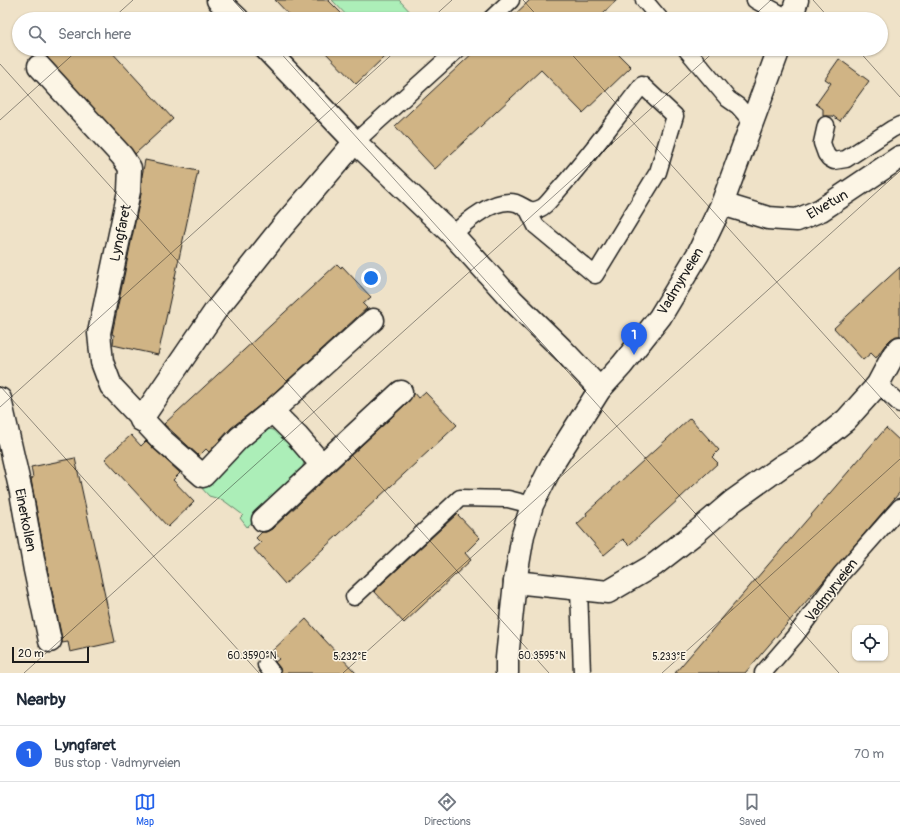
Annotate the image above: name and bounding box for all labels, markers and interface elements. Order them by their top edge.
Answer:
search box [12,12,888,56]
icon: search [26,23,48,45]
text: Search here [58,25,131,44]
street label: Elvetun [804,186,851,223]
street label: Lyngfaret [106,203,135,263]
street label: Vadmyrveien [654,244,707,318]
your location [361,268,381,288]
pin: 1 [621,322,647,355]
street label: Einerkollen [11,487,40,553]
street label: Vadmyrveien [801,555,861,625]
map controls [852,625,888,661]
button: locate [852,625,888,661]
scale bar [12,645,89,664]
text: 20 m [18,647,44,660]
text: 60.3590°N [228,650,277,662]
text: 60.3595°N [518,650,566,662]
text: 5.232°E [333,651,367,663]
text: 5.233°E [652,651,686,663]
text: Nearby [16,689,65,710]
text: Lyngfaret [54,736,116,755]
text: 1 [26,746,32,762]
text: 70 m [854,746,884,762]
text: Bus stop · Vadmyrveien [54,755,181,771]
tab: Map [134,791,156,828]
tab: Directions [424,791,471,828]
tab: Saved [739,791,766,828]

